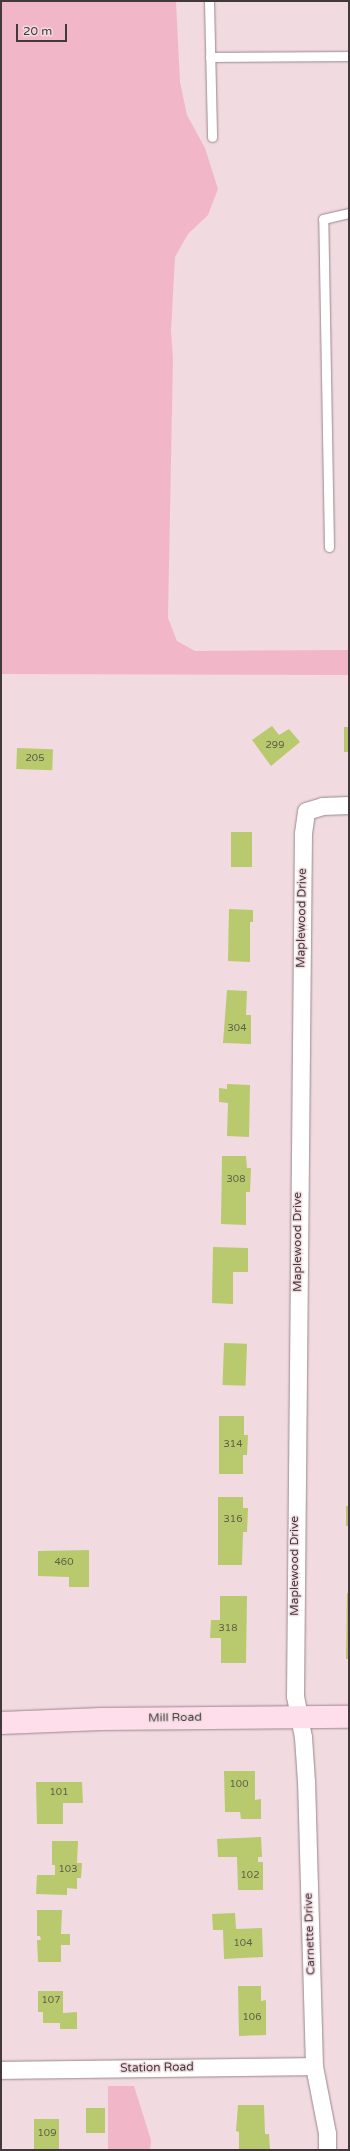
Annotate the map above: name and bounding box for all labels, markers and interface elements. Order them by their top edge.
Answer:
scale bar [18,16,69,42]
text: 20 m [23,24,52,38]
house number: 299 [266,740,284,752]
house number: 205 [26,753,44,765]
street label: Maplewood Drive [294,868,310,968]
house number: 304 [228,1023,246,1035]
house number: 308 [227,1174,245,1186]
street label: Maplewood Drive [291,1192,305,1292]
house number: 314 [224,1439,242,1451]
house number: 316 [224,1514,242,1526]
street label: Maplewood Drive [288,1516,302,1616]
house number: 460 [55,1557,73,1569]
house number: 318 [219,1623,237,1635]
street label: Mill Road [148,1710,202,1726]
house number: 100 [230,1779,248,1791]
house number: 101 [50,1787,68,1799]
house number: 103 [59,1864,77,1876]
house number: 102 [241,1870,259,1882]
street label: Carnette Drive [301,1893,319,1975]
house number: 104 [234,1938,252,1950]
house number: 107 [42,1995,60,2007]
house number: 106 [243,2012,261,2024]
street label: Station Road [120,2060,194,2076]
house number: 109 [38,2128,56,2140]

